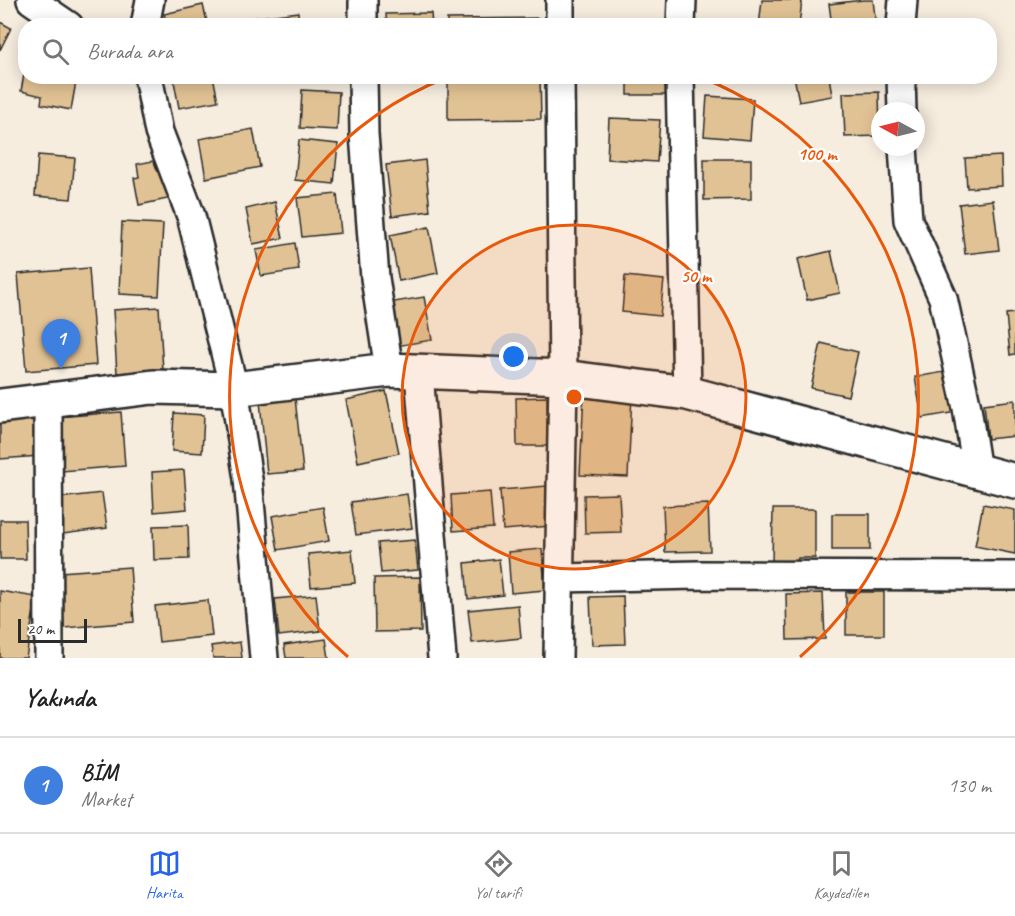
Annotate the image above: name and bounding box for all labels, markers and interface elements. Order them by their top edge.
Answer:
search box [18,18,997,84]
icon: search [39,35,72,68]
text: Burada ara [87,37,173,65]
north arrow [871,102,925,156]
text: 100 m [798,143,838,165]
text: 50 m [681,265,713,287]
pin: 1 [42,320,80,369]
your location [499,342,528,371]
centre of rings [564,387,584,407]
scale bar [18,616,87,644]
text: 20 m [27,619,54,639]
text: Yakında [24,681,95,714]
text: BİM [81,759,117,787]
text: 1 [39,773,48,798]
text: 130 m [948,773,991,798]
text: Market [81,787,132,812]
tab: Harita [146,847,183,903]
tab: Yol tarifi [475,847,522,903]
tab: Kaydedilen [814,847,869,903]

